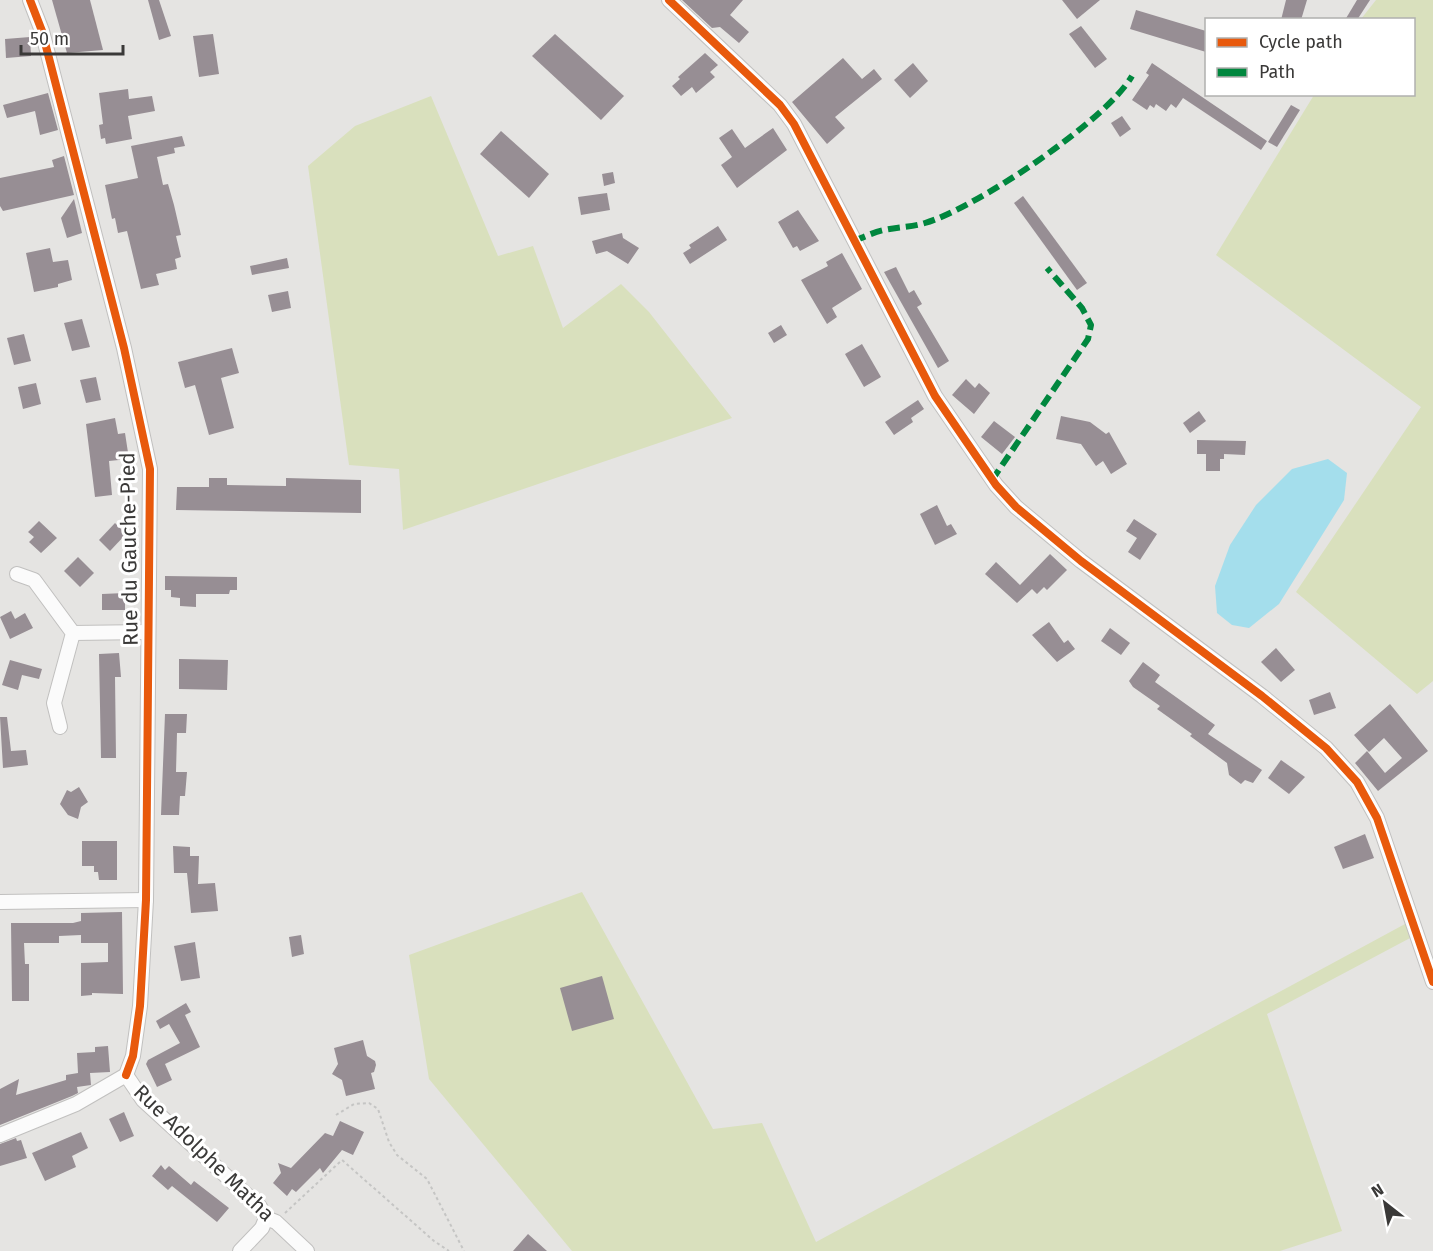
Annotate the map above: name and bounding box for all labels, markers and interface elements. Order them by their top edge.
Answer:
scale bar [21,18,123,56]
legend [1205,18,1415,96]
text: 50 m [30,28,69,50]
text: Cycle path [1259,31,1343,53]
text: Path [1259,61,1295,83]
street label: Rue du Gauche-Pied [114,452,144,646]
street label: Rue Adolphe Matha [128,1079,280,1227]
north arrow [1355,1173,1415,1233]
text: N [1368,1180,1387,1201]

